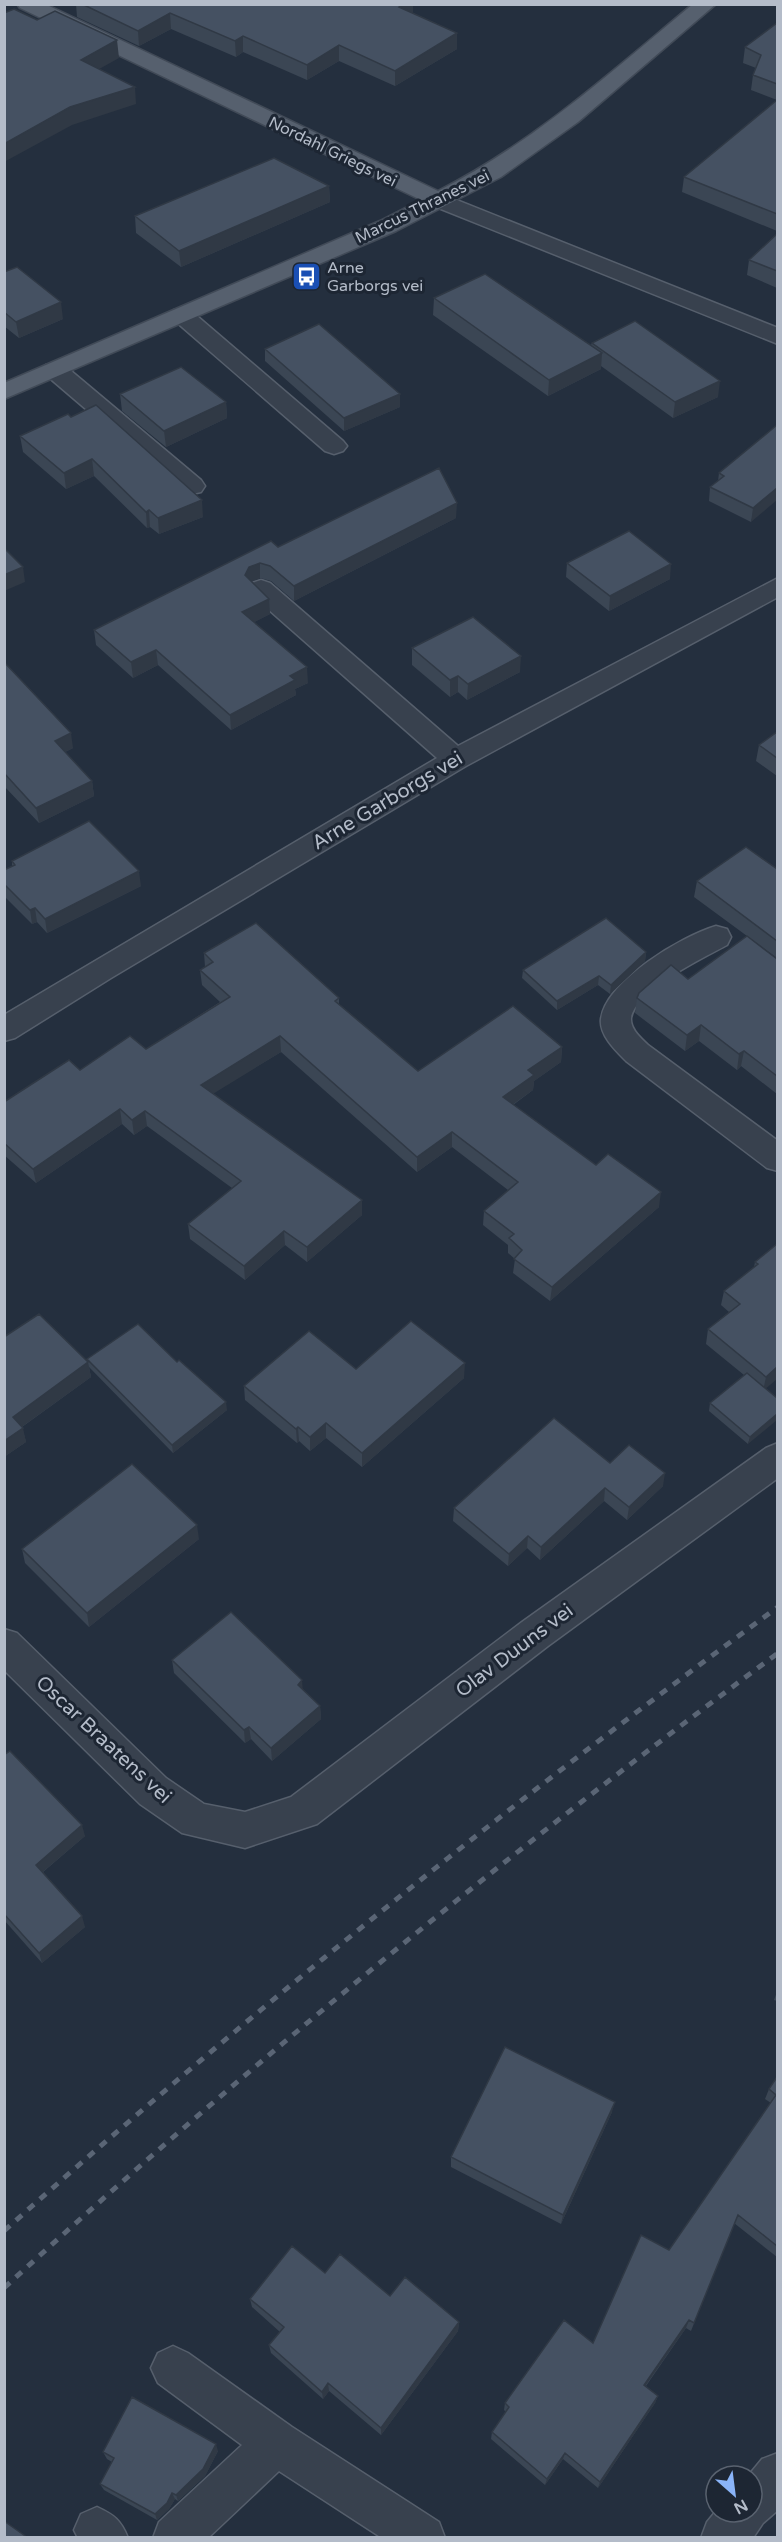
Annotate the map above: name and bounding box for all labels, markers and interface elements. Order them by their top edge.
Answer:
street label: Nordahl Griegs vei [265,112,400,192]
street label: Marcus Thranes vei [352,166,493,248]
place label: Arne Garborgs vei [327,258,423,296]
bus stop icon: Arne Garborgs vei [290,260,322,292]
street label: Arne Garborgs vei [308,746,467,855]
street label: Olav Duuns vei [451,1599,578,1703]
street label: Oscar Braatens vei [31,1671,176,1809]
north arrow [704,2464,764,2524]
text: N [730,2495,751,2518]

